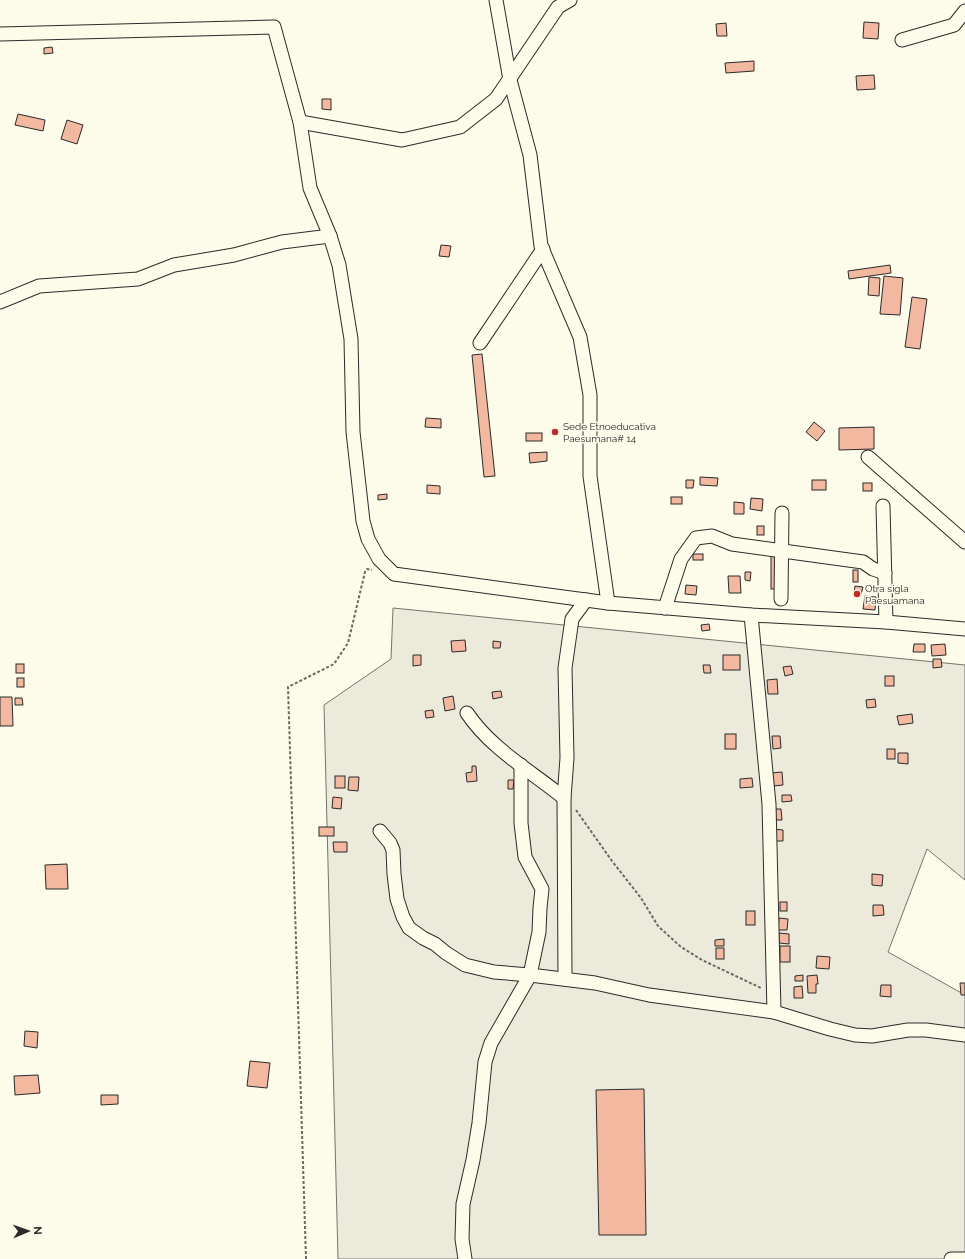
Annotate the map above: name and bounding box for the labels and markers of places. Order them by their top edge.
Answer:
place label: Sede Etnoeducativa Paesumana# 14 [563,421,656,444]
marker: Sede Etnoeducativa Paesumana# 14 [550,427,560,437]
place label: Otra sigla Paesuamana [865,583,925,606]
marker: Otra sigla Paesuamana [852,589,862,599]

